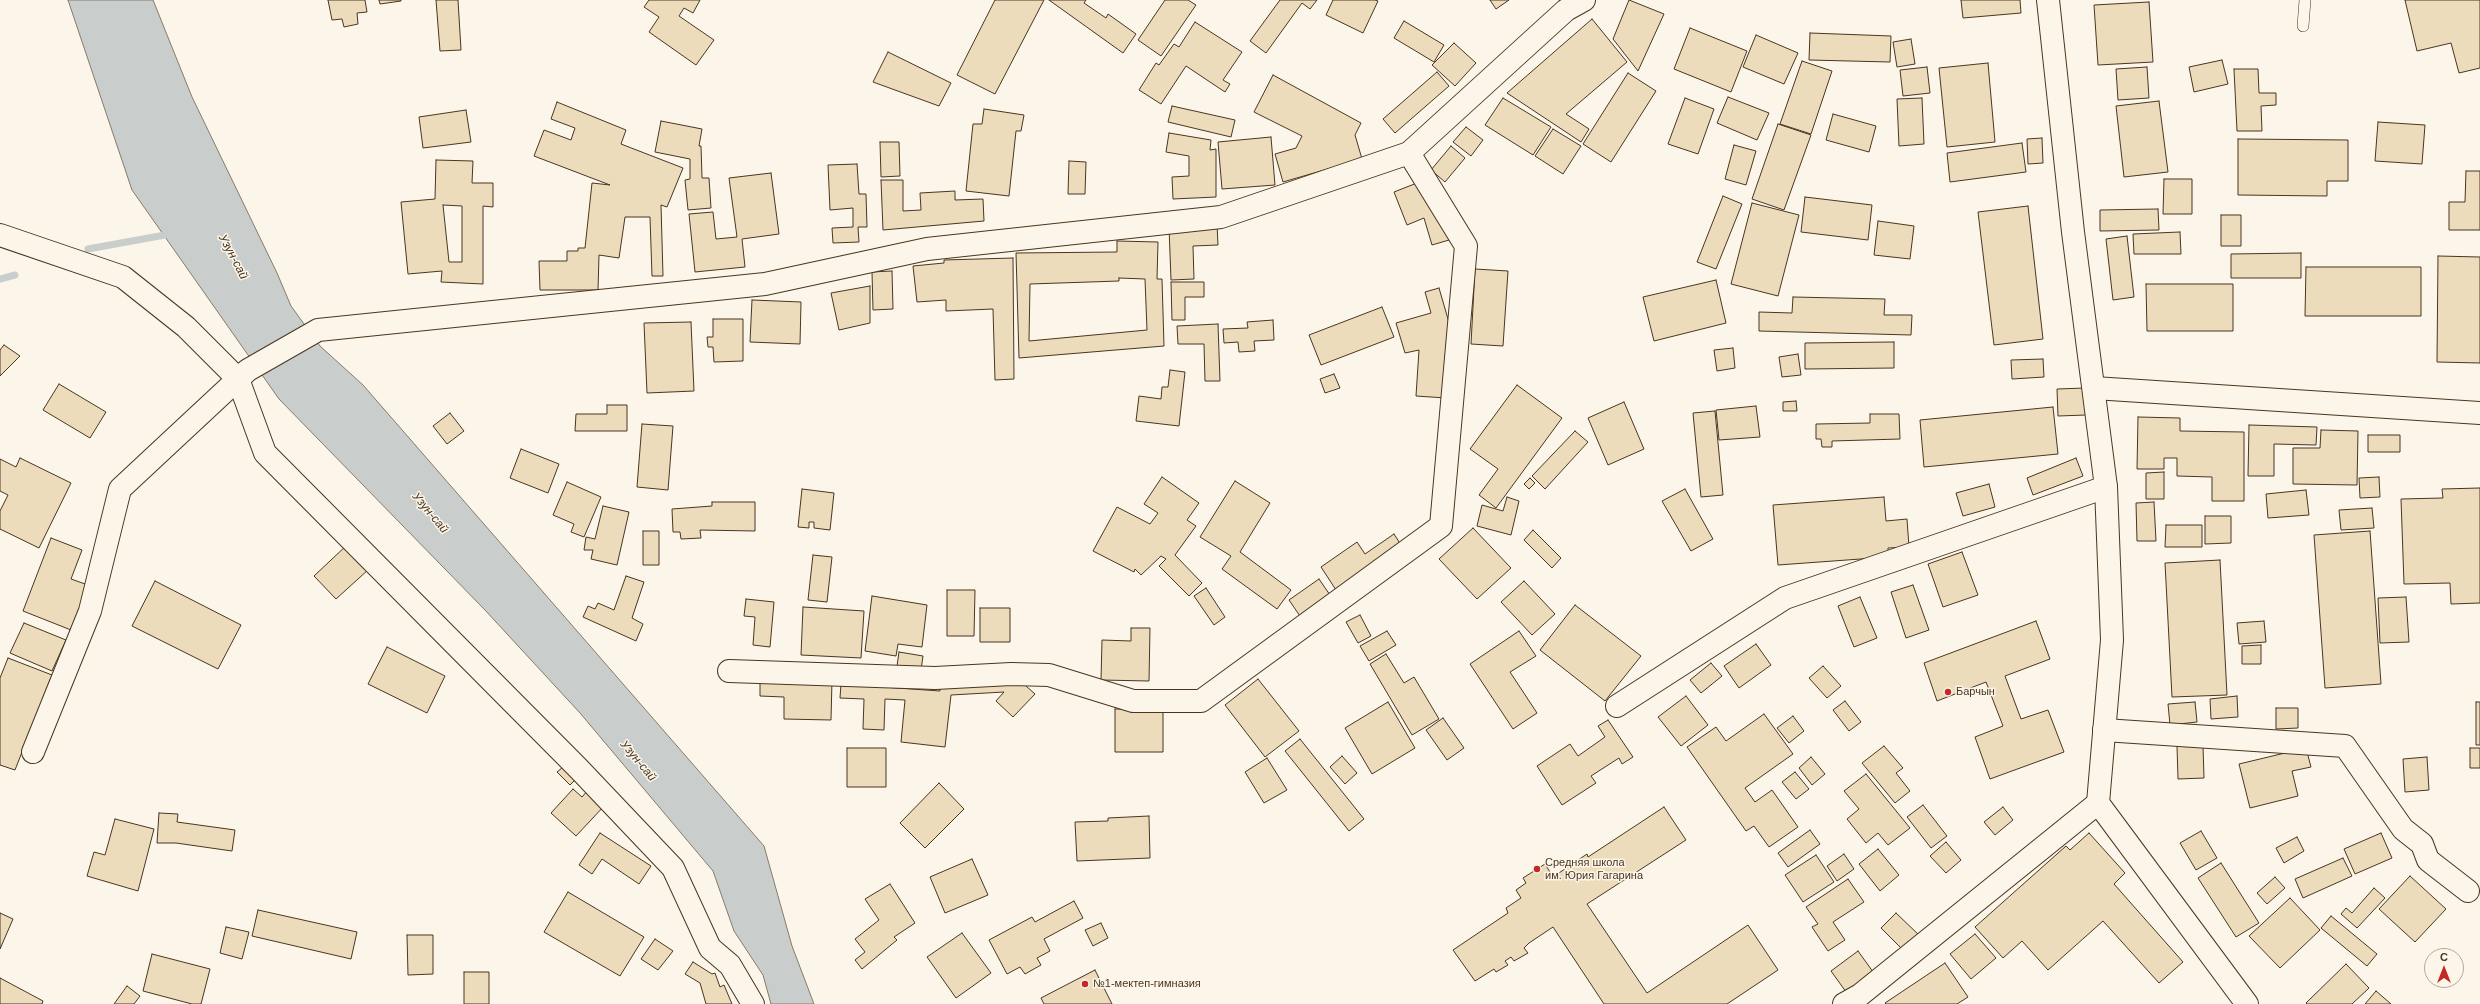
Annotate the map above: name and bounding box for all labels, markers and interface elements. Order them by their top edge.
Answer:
water label: Узун-сай [215,232,251,282]
water label: Узун-сай [409,490,451,536]
place label: Барчын [1956,685,1995,699]
marker: Барчын [1943,687,1953,697]
water label: Узун-сай [617,738,659,784]
place label: Средняя школа им. Юрия Гагарина [1545,856,1643,882]
marker: Средняя школа им. Юрия Гагарина [1532,864,1542,874]
north arrow [2424,948,2464,988]
text: С [2440,951,2448,963]
place label: №1-мектеп-гимназия [1093,977,1201,991]
marker: №1-мектеп-гимназия [1080,979,1090,989]

